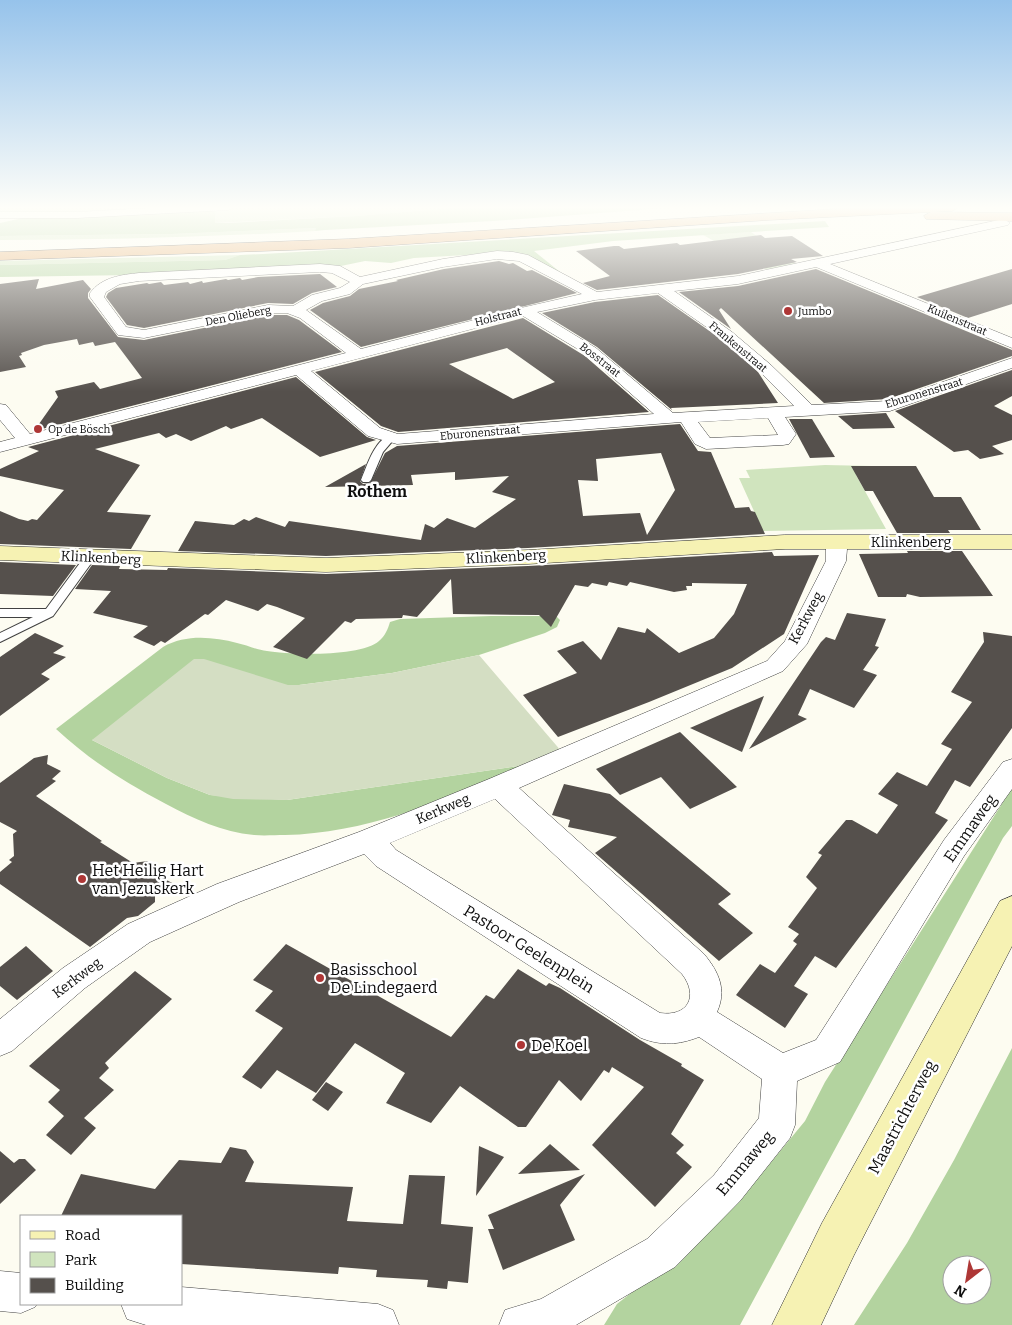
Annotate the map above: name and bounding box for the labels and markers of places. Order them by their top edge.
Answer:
marker: Jumbo [782,305,794,317]
place label: Jumbo [797,305,832,318]
marker: Op de Bösch [32,423,44,435]
place label: Op de Bösch [48,423,110,436]
place label: Het Heilig Hart van Jezuskerk [91,861,204,898]
marker: Het Heilig Hart van Jezuskerk [76,873,88,885]
place label: Basisschool De Lindegaerd [330,960,438,997]
marker: Basisschool De Lindegaerd [314,972,326,984]
place label: De Koel [531,1036,588,1055]
marker: De Koel [515,1039,527,1051]

